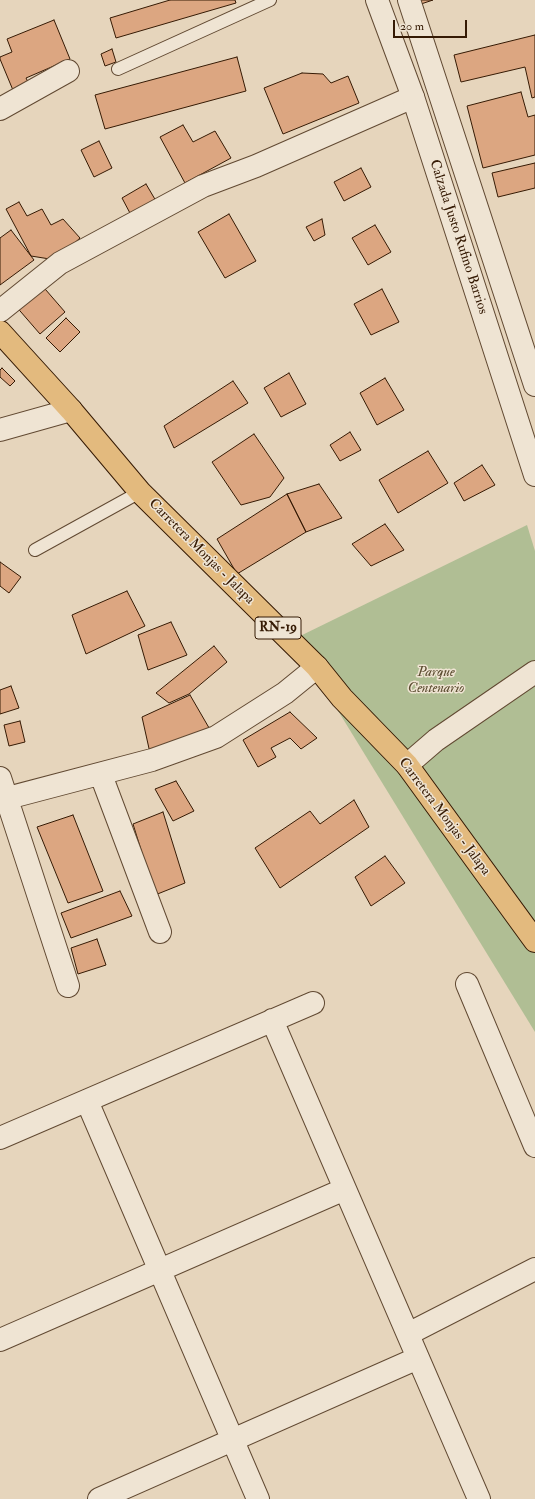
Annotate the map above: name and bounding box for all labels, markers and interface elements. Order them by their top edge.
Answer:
scale bar [395,12,469,38]
text: 20 m [400,19,424,34]
street label: Calzada Justo Rufino Barrios [425,158,491,316]
street label: Carretera Monjas - Jalapa [145,496,257,608]
road number: RN-19 [255,617,301,639]
park label: Parque Centenario [408,665,464,698]
street label: Carretera Monjas - Jalapa [394,755,494,879]

